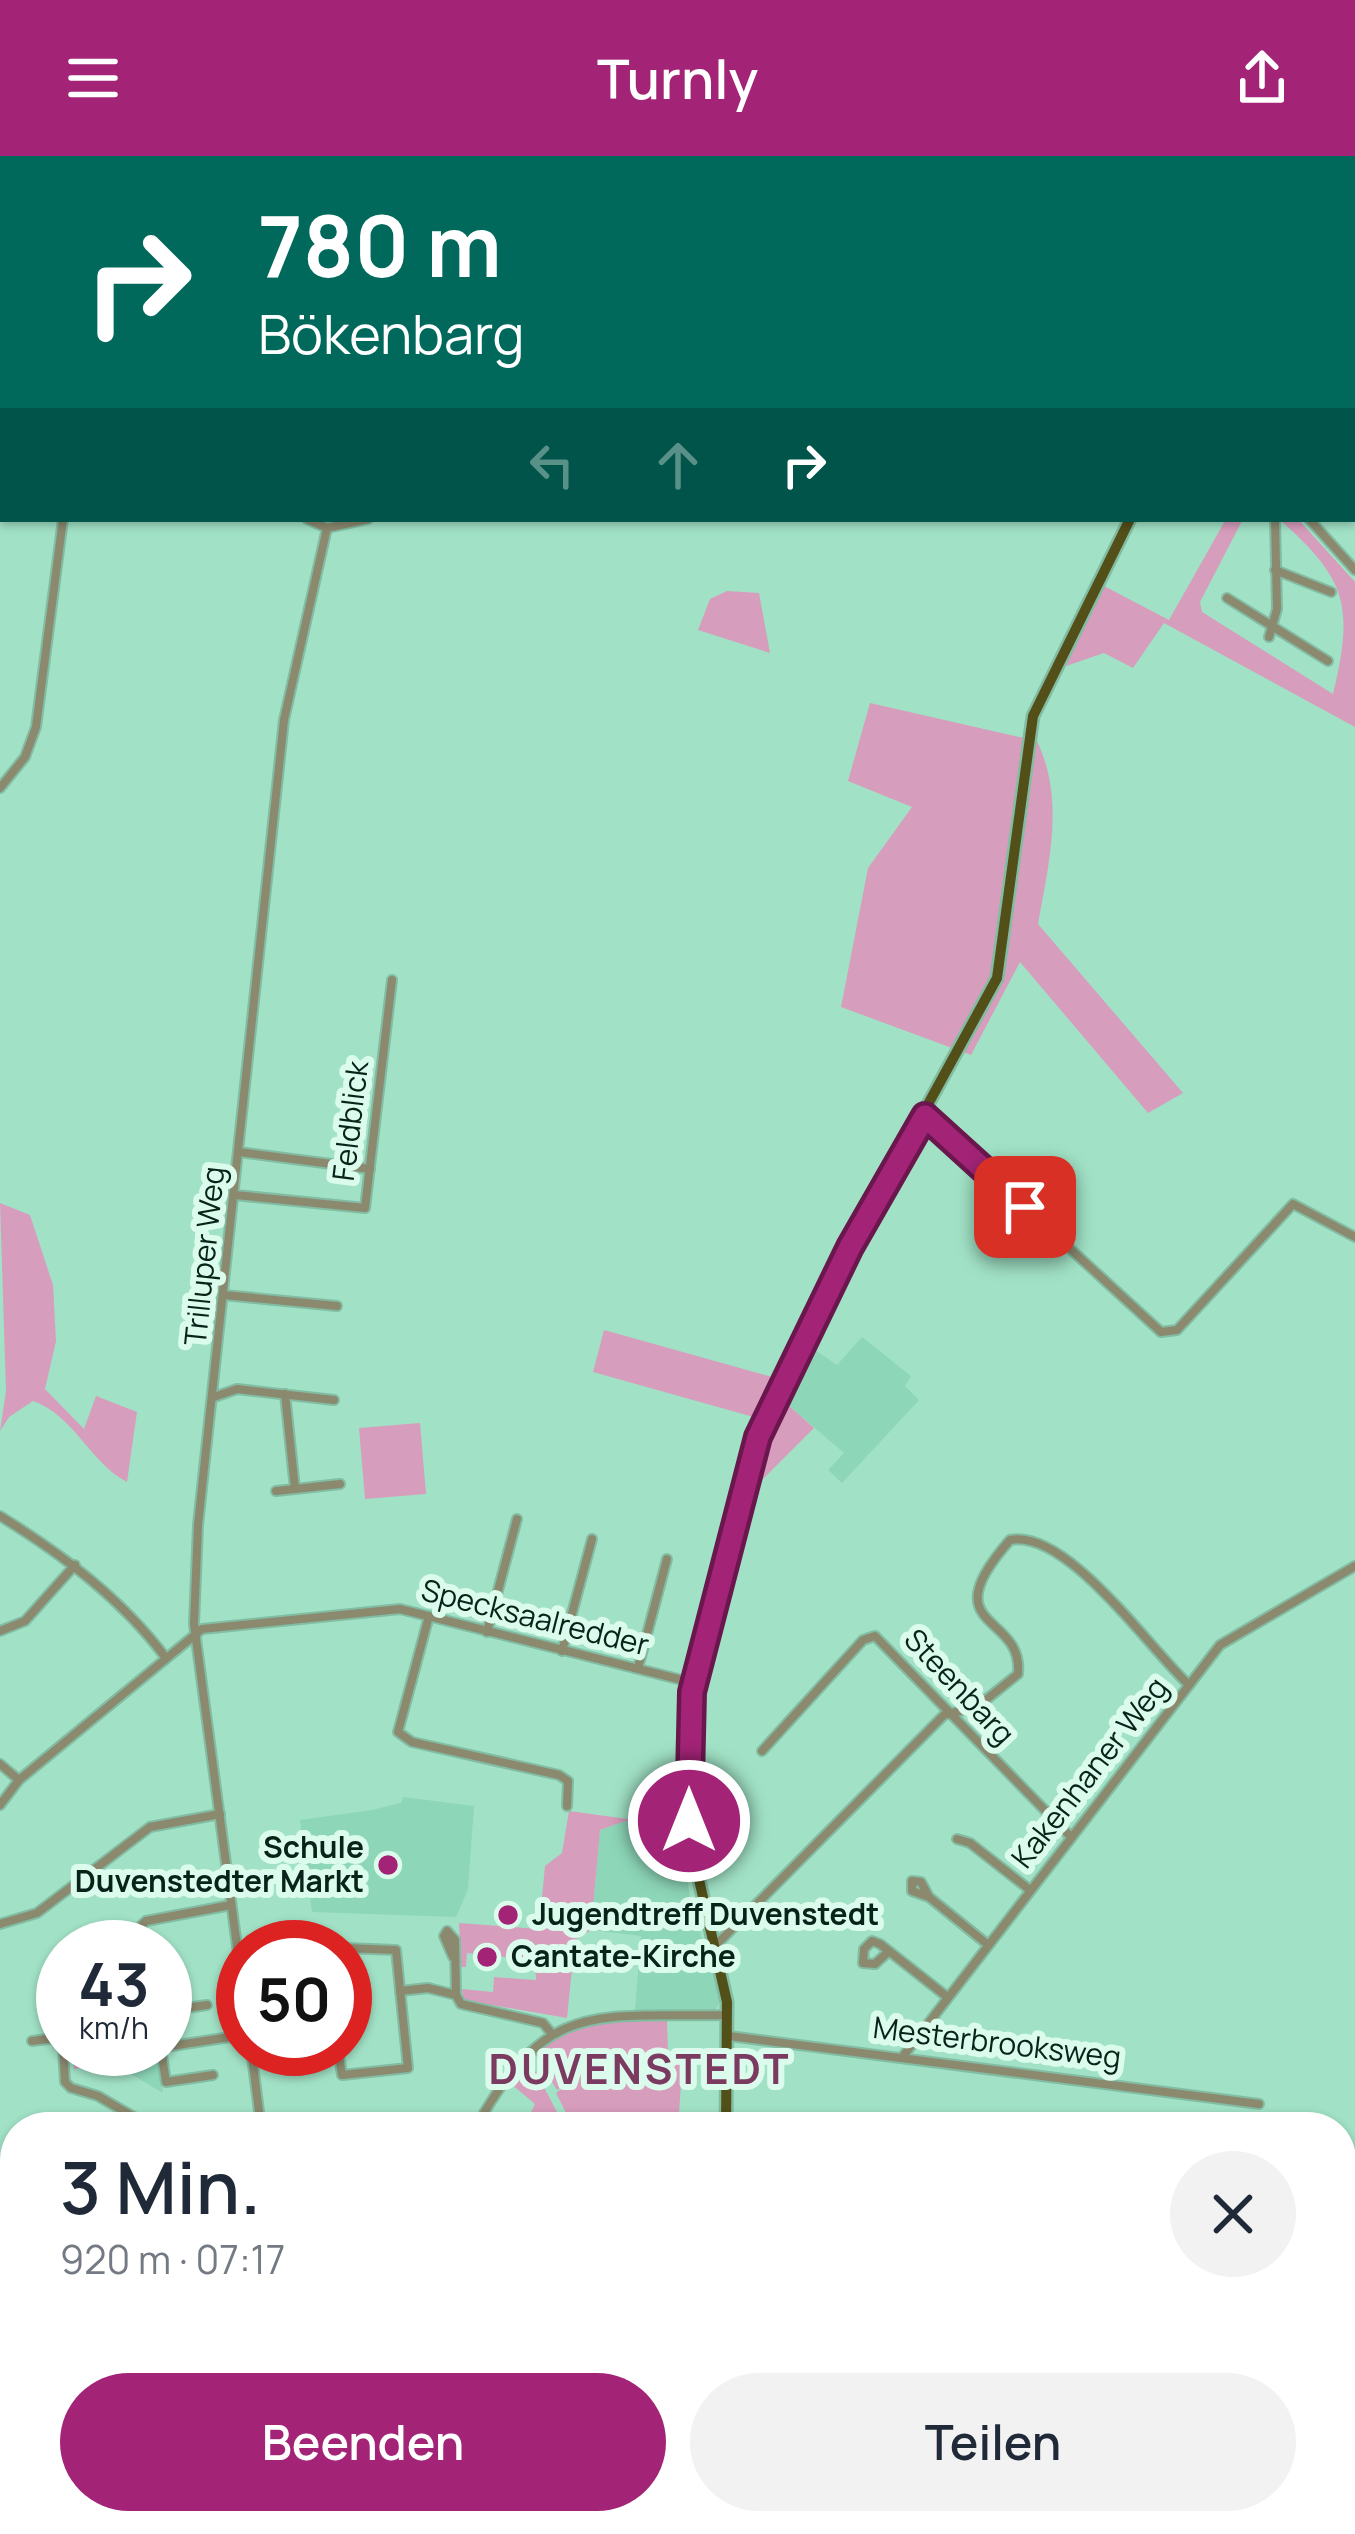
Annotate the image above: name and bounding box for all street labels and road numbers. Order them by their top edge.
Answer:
street label: Feldblick [322,1058,377,1183]
street label: Trilluper Weg [174,1164,233,1347]
street label: Specksaalredder [417,1568,654,1665]
street label: Steenbarg [896,1619,1024,1753]
street label: Kakenhaner Weg [1001,1668,1176,1876]
street label: Mesterbrooksweg [871,2006,1123,2077]

